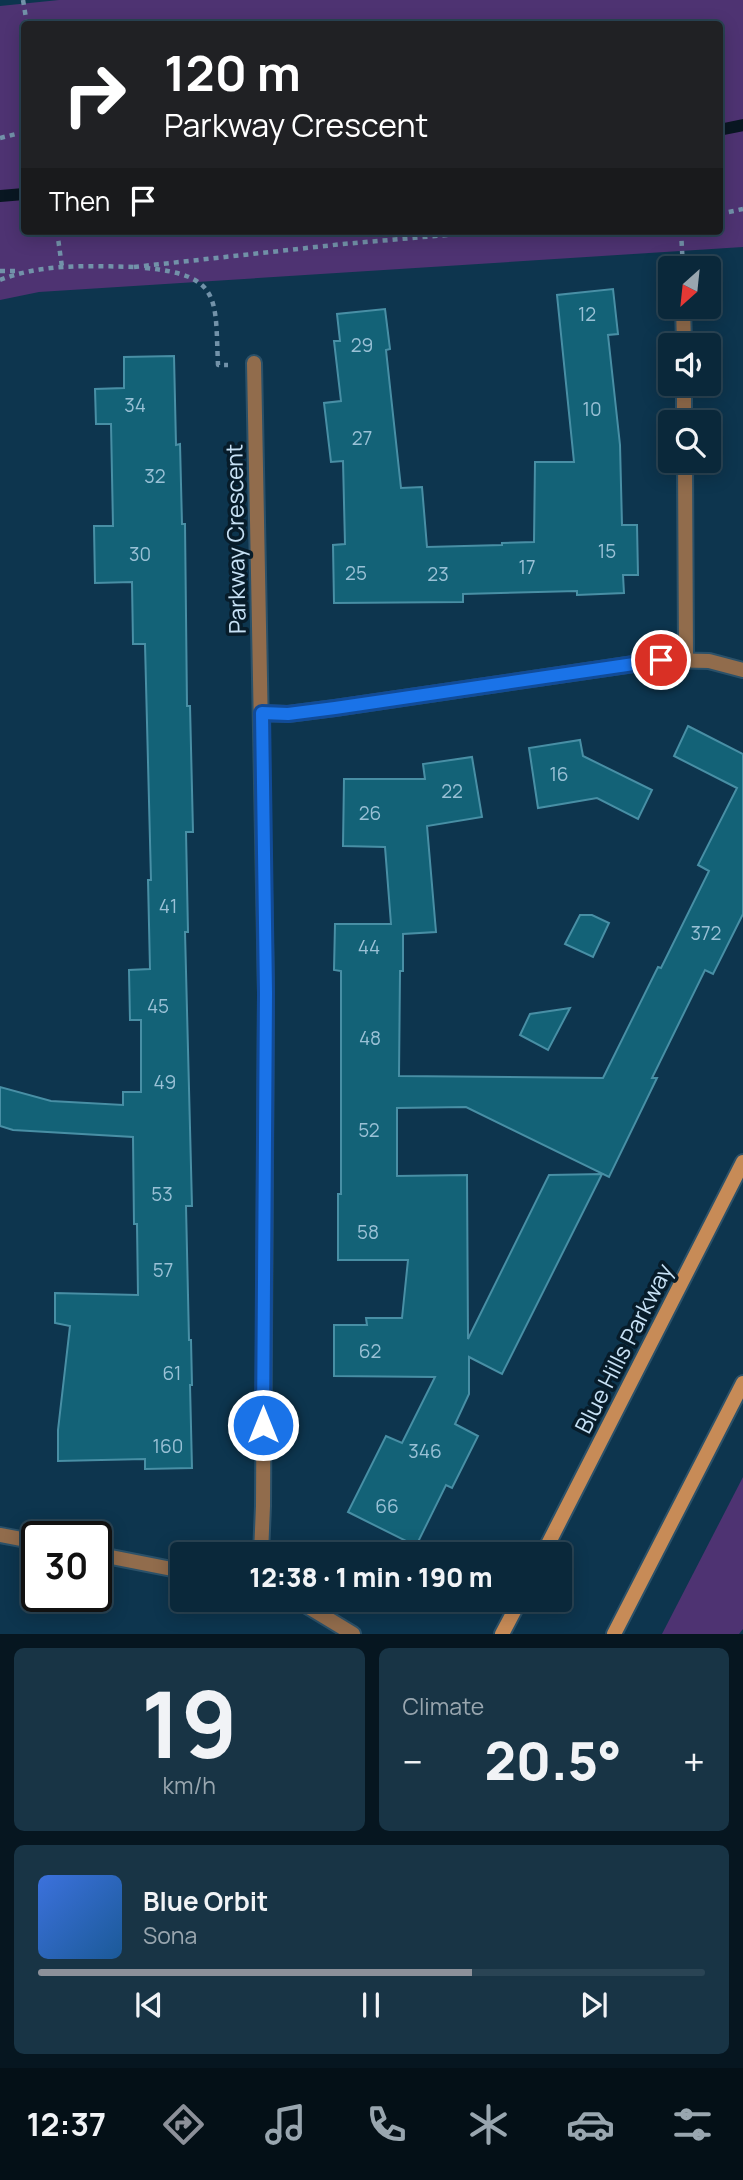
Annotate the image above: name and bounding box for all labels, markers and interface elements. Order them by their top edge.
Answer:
text: 120 m [164,39,301,106]
icon: right [49,49,140,140]
text: Parkway Crescent [164,103,428,147]
icon: arrive [124,182,162,220]
text: Then [49,183,110,219]
north arrow [658,256,721,318]
map controls [658,256,721,473]
house number: 12 [578,301,596,327]
house number: 29 [351,332,373,358]
button: sound [658,333,721,396]
house number: 34 [124,392,146,418]
house number: 10 [582,396,602,422]
button: search [658,410,721,473]
house number: 27 [352,425,372,451]
street label: Parkway Crescent [217,444,253,634]
house number: 32 [144,463,166,489]
house number: 15 [598,538,616,564]
house number: 30 [129,541,151,567]
house number: 17 [519,554,535,580]
house number: 25 [345,560,367,586]
house number: 23 [427,561,449,587]
pin [631,630,691,690]
icon: arrive [642,641,680,679]
house number: 16 [549,761,569,787]
house number: 22 [441,778,463,804]
house number: 26 [359,800,381,826]
house number: 41 [159,893,177,919]
house number: 372 [691,920,721,946]
house number: 44 [358,934,380,960]
house number: 45 [147,993,169,1019]
house number: 48 [359,1025,381,1051]
house number: 49 [154,1069,176,1095]
house number: 52 [358,1117,380,1143]
house number: 53 [151,1181,173,1207]
house number: 58 [357,1219,379,1245]
house number: 57 [153,1257,173,1283]
street label: Blue Hills Parkway [566,1258,680,1438]
house number: 62 [359,1338,381,1364]
house number: 61 [163,1360,181,1386]
position arrow [226,1388,300,1462]
house number: 160 [153,1433,183,1459]
house number: 346 [408,1438,442,1464]
house number: 66 [375,1493,399,1519]
speed limit sign: 30 [21,1521,112,1612]
text: 12:38 · 1 min · 190 m [249,1559,493,1595]
text: 19 [141,1661,237,1785]
text: Climate [403,1690,484,1722]
text: 20.5° [484,1725,622,1796]
text: − [403,1735,423,1787]
text: + [683,1735,705,1787]
text: km/h [163,1769,216,1801]
text: Blue Orbit [143,1883,268,1919]
text: Sona [143,1919,197,1951]
icon: previous [130,1986,168,2024]
icon: pause [352,1986,390,2024]
icon: next [575,1986,613,2024]
icon: directions [159,2100,208,2149]
icon: music [261,2100,310,2149]
icon: phone [362,2100,411,2149]
icon: climate [464,2100,513,2149]
icon: car [566,2100,615,2149]
icon: filters [668,2100,717,2149]
text: 12:37 [26,2102,106,2146]

